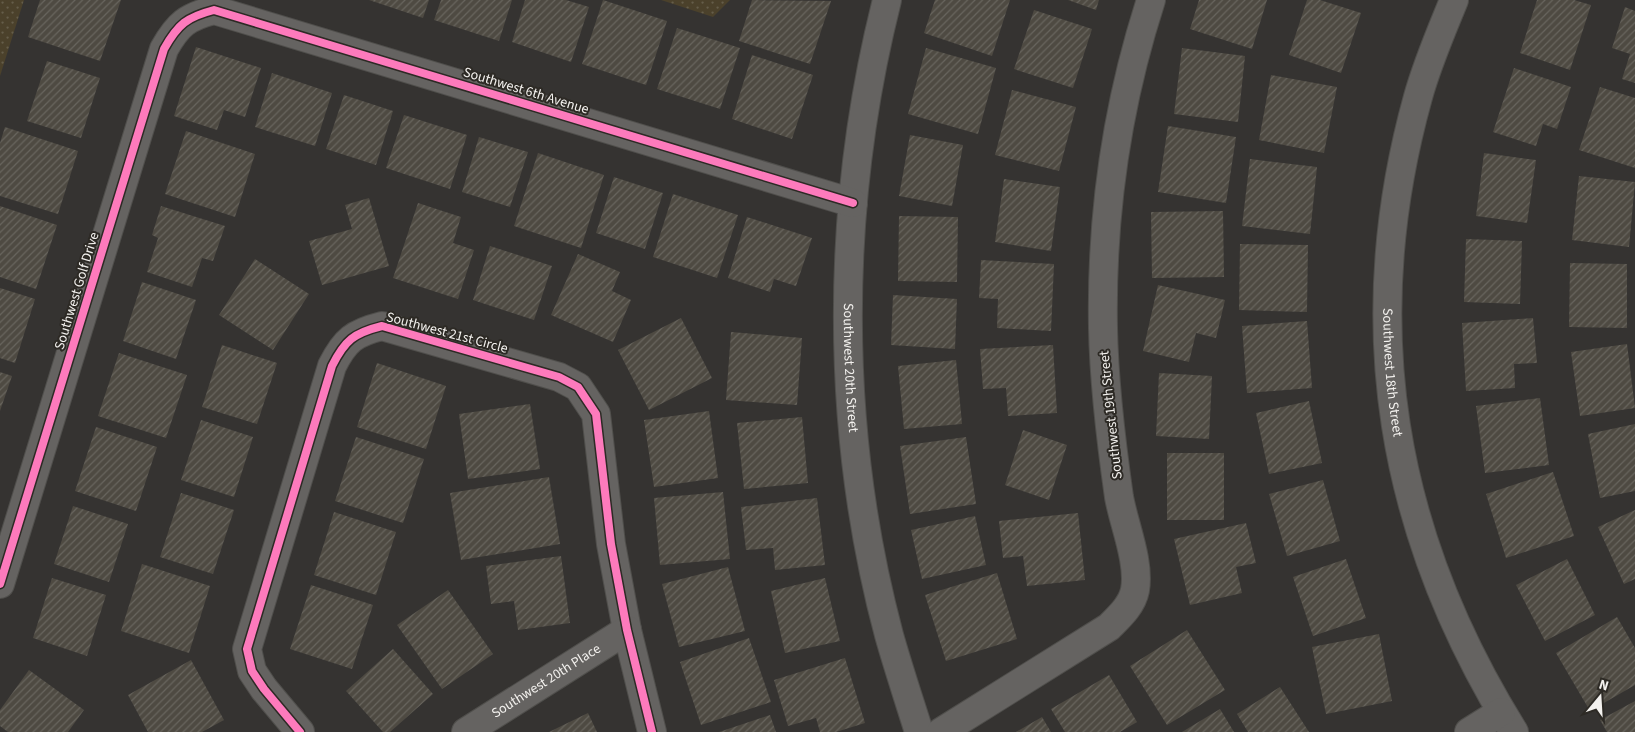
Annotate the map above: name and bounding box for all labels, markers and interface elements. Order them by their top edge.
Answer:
street label: Southwest 6th Avenue [461,62,591,120]
street label: Southwest Golf Drive [50,230,104,352]
street label: Southwest 20th Street [838,303,863,433]
street label: Southwest 21st Circle [384,307,510,359]
street label: Southwest 18th Street [1377,308,1408,439]
street label: Southwest 19th Street [1094,349,1128,480]
street label: Southwest 20th Place [488,639,605,723]
north arrow [1575,672,1625,722]
text: N [1596,675,1611,697]

